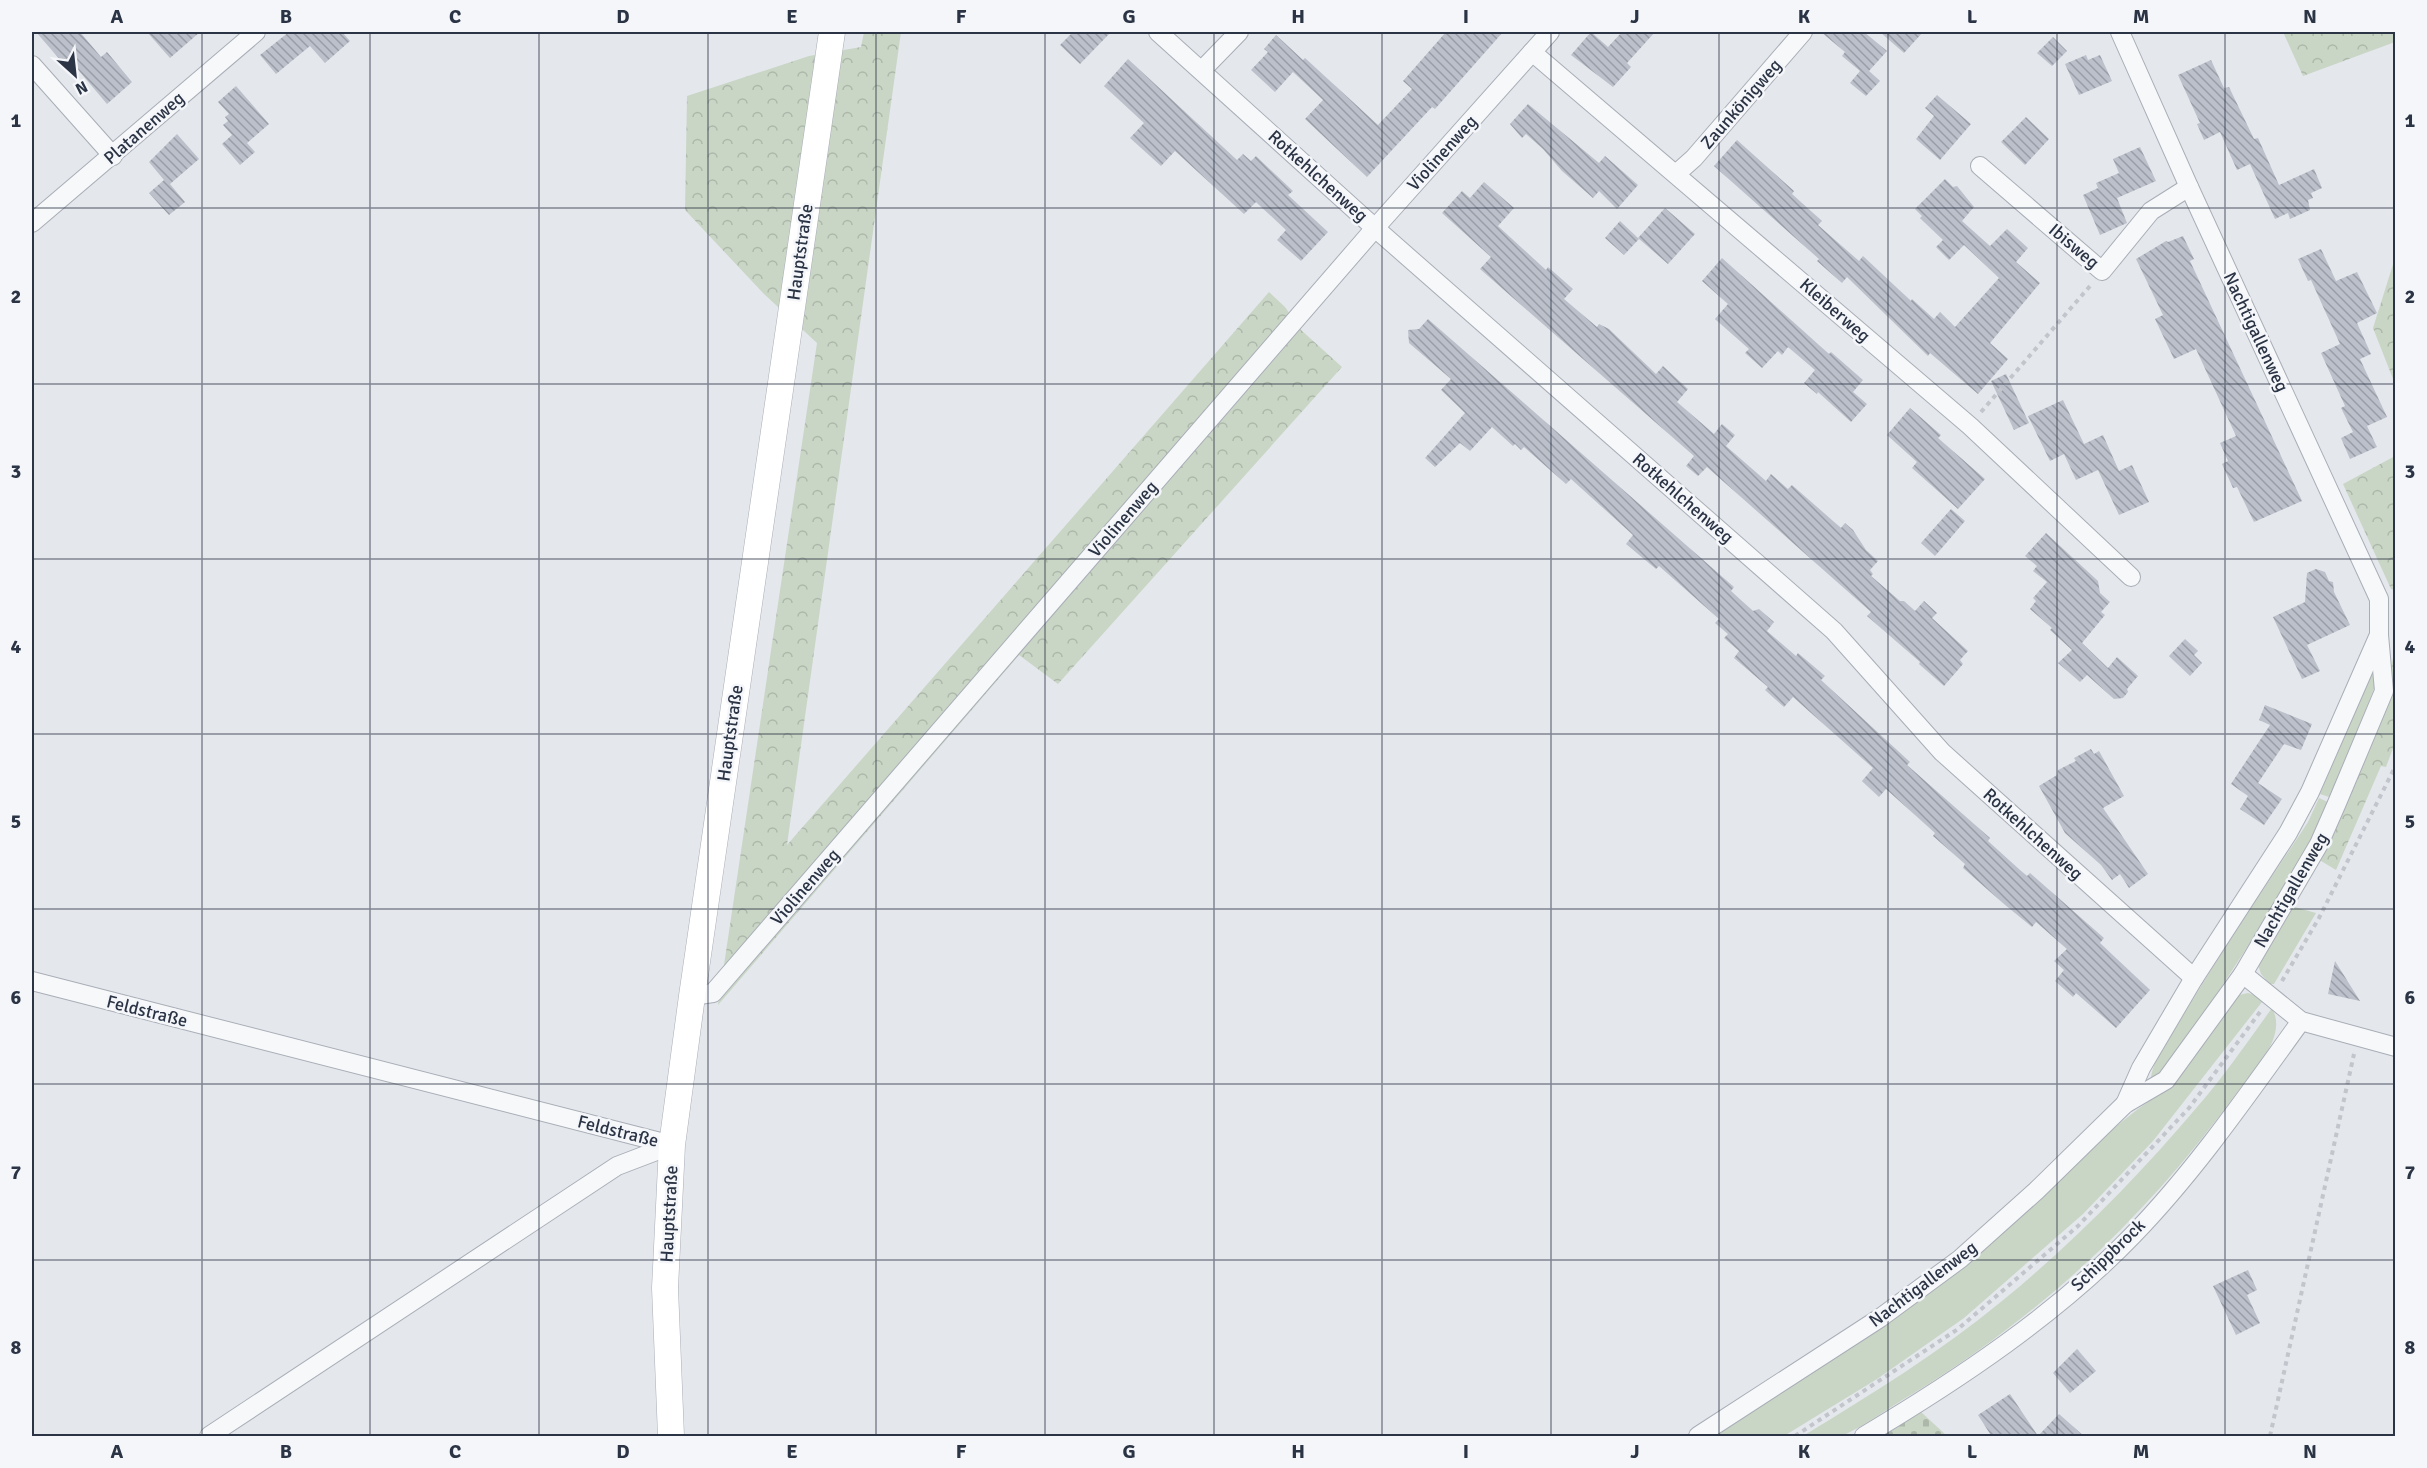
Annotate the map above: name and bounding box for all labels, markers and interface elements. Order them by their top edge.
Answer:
text: A [111,4,124,29]
text: B [280,4,292,29]
text: C [449,4,461,29]
text: D [616,4,630,29]
text: E [786,4,798,29]
text: F [956,4,967,29]
text: G [1122,4,1136,29]
text: H [1291,4,1305,29]
text: I [1463,4,1469,29]
text: J [1630,4,1640,29]
text: K [1798,4,1811,29]
text: L [1967,4,1978,29]
text: M [2133,4,2149,29]
text: N [2303,4,2317,29]
north arrow [45,45,105,105]
street label: Zaunkönigweg [1696,54,1786,154]
text: N [72,76,91,99]
street label: Platanenweg [99,87,189,169]
text: 1 [11,108,22,133]
text: 1 [2405,108,2416,133]
street label: Violinenweg [1402,111,1482,195]
street label: Rotkehlchenweg [1264,125,1372,227]
street label: Hauptstraße [782,202,818,302]
street label: Ibisweg [2044,219,2104,273]
street label: Nachtigallenweg [2219,269,2293,395]
street label: Kleiberweg [1795,273,1875,347]
text: 2 [11,284,21,309]
text: 2 [2405,284,2415,309]
street label: Rotkehlchenweg [1628,448,1738,548]
text: 3 [11,459,21,484]
text: 3 [2405,459,2415,484]
street label: Violinenweg [1084,476,1162,562]
text: 4 [11,634,22,659]
text: 4 [2405,634,2416,659]
street label: Hauptstraße [712,683,748,783]
street label: Rotkehlchenweg [1979,783,2087,885]
text: 5 [11,809,21,834]
text: 5 [2405,809,2415,834]
street label: Nachtigallenweg [2249,828,2333,952]
street label: Violinenweg [766,844,844,930]
text: 6 [11,985,22,1010]
text: 6 [2405,985,2416,1010]
street label: Feldstraße [104,990,190,1032]
street label: Feldstraße [575,1110,661,1152]
text: 7 [11,1160,22,1185]
text: 7 [2405,1160,2416,1185]
street label: Hauptstraße [655,1165,683,1263]
street label: Schippbrock [2066,1214,2150,1296]
street label: Nachtigallenweg [1865,1236,1981,1332]
text: 8 [11,1335,22,1360]
text: 8 [2405,1335,2416,1360]
text: A [111,1439,124,1464]
text: B [280,1439,292,1464]
text: C [449,1439,461,1464]
text: D [616,1439,630,1464]
text: E [786,1439,798,1464]
text: F [956,1439,967,1464]
text: G [1122,1439,1136,1464]
text: H [1291,1439,1305,1464]
text: I [1463,1439,1469,1464]
text: J [1630,1439,1640,1464]
text: K [1798,1439,1811,1464]
text: L [1967,1439,1978,1464]
text: M [2133,1439,2149,1464]
text: N [2303,1439,2317,1464]

